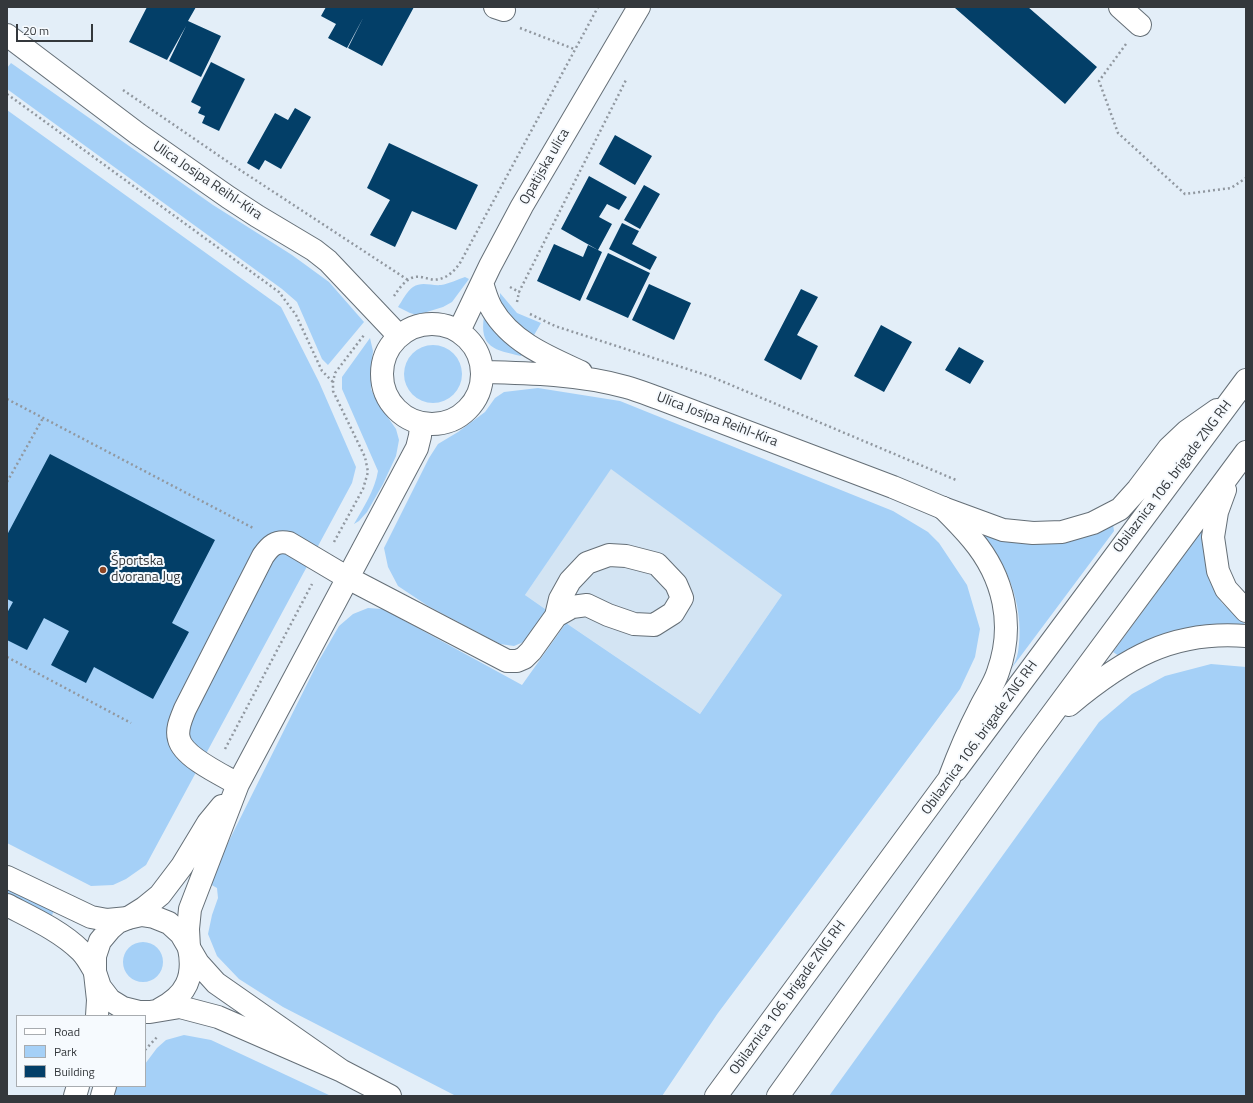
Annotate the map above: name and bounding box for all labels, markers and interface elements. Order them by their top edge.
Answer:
scale bar [18,16,95,42]
text: 20 m [23,21,49,40]
street label: Opatijska ulica [517,126,573,208]
street label: Ulica Josipa Reihl-Kira [149,138,265,224]
street label: Ulica Josipa Reihl-Kira [654,389,780,451]
street label: Obilaznica 106. brigade ZNG RH [1110,397,1236,557]
place label: Športska dvorana Jug [111,554,181,586]
marker: Športska dvorana Jug [98,565,108,575]
street label: Obilaznica 106. brigade ZNG RH [918,658,1042,818]
street label: Obilaznica 106. brigade ZNG RH [726,918,850,1078]
legend [16,1015,146,1087]
text: Road [54,1022,80,1041]
text: Park [54,1042,77,1061]
text: Building [54,1062,95,1081]

